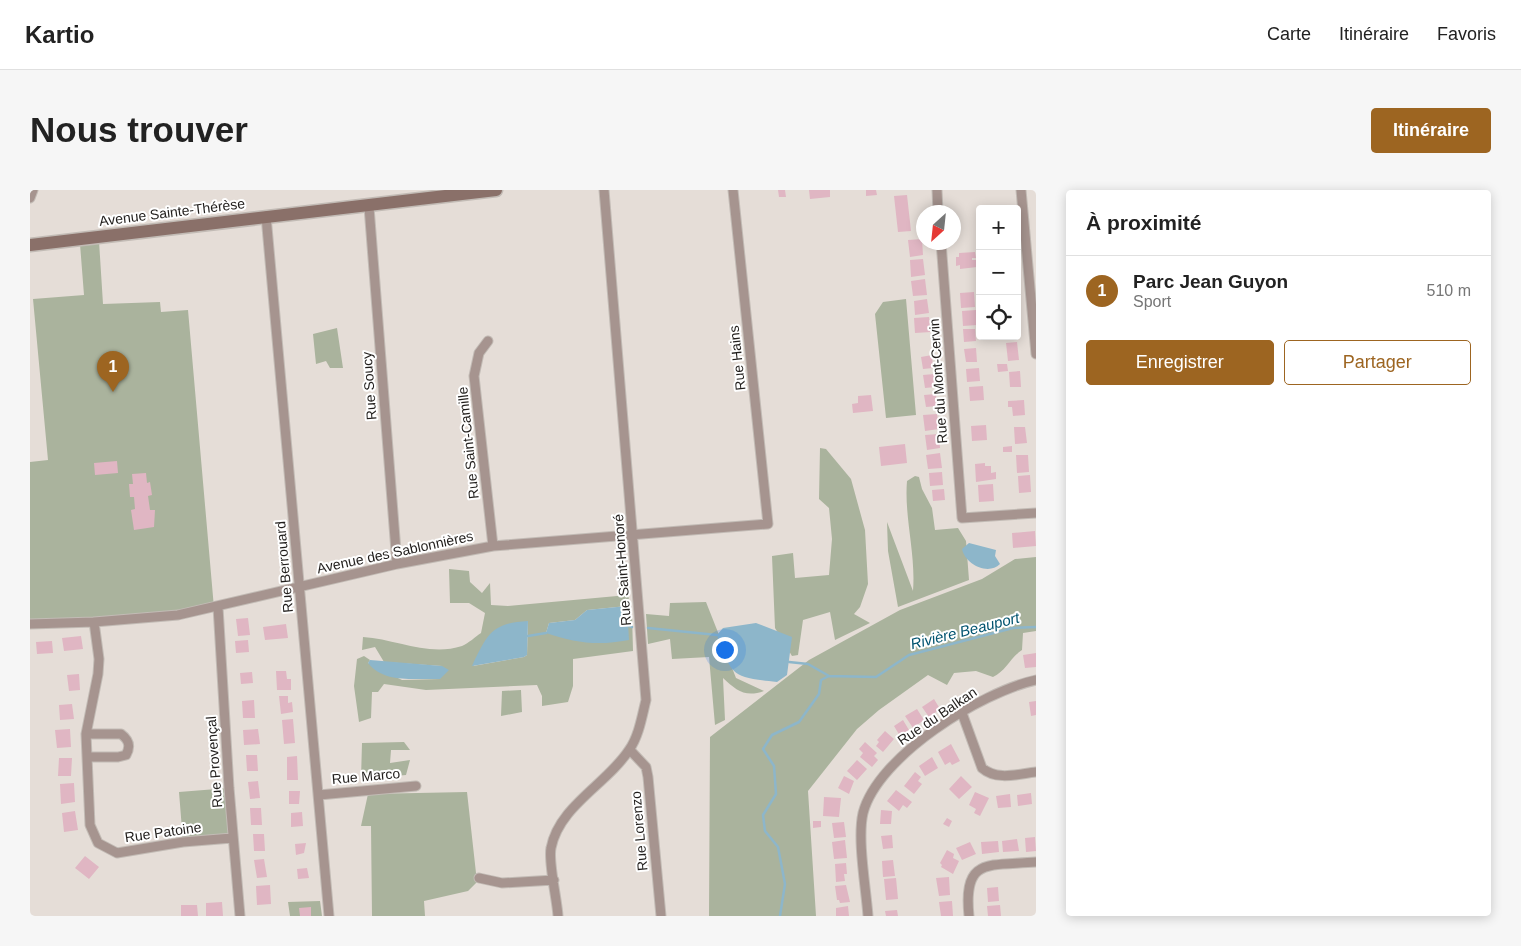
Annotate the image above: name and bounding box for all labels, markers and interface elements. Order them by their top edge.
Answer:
text: Kartio [25,21,94,48]
text: Carte [1267,24,1311,44]
text: Itinéraire [1339,24,1409,44]
text: Favoris [1437,24,1496,44]
button: Itinéraire [1371,108,1491,153]
text: Nous trouver [30,110,248,149]
street label: Avenue Sainte-Thérèse [98,195,246,229]
north arrow [916,205,961,250]
map controls [976,205,1021,340]
button: + [976,205,1021,250]
text: À proximité [1086,211,1202,234]
button: − [976,250,1021,295]
text: Parc Jean Guyon [1133,271,1288,292]
text: 1 [1098,282,1106,299]
text: 510 m [1427,282,1471,299]
text: Sport [1133,293,1171,310]
button: locate [976,295,1021,340]
street label: Rue du Mont-Cervin [926,318,950,444]
street label: Rue Hains [726,325,748,391]
button: Enregistrer [1086,340,1274,385]
button: Partager [1284,340,1471,385]
pin: 1 [97,351,129,392]
street label: Rue Soucy [359,351,379,421]
street label: Rue Saint-Camille [454,386,482,500]
street label: Rue Saint-Honoré [610,513,634,626]
street label: Rue Berrouard [272,521,296,613]
street label: Avenue des Sablonnières [315,528,475,576]
water label: Rivière Beauport [909,609,1022,652]
your location [712,637,738,663]
street label: Rue du Balkan [894,684,980,748]
street label: Rue Provençal [203,716,225,808]
street label: Rue Marco [331,765,401,787]
street label: Rue Lorenzo [628,790,650,872]
street label: Rue Patoine [124,819,202,845]

